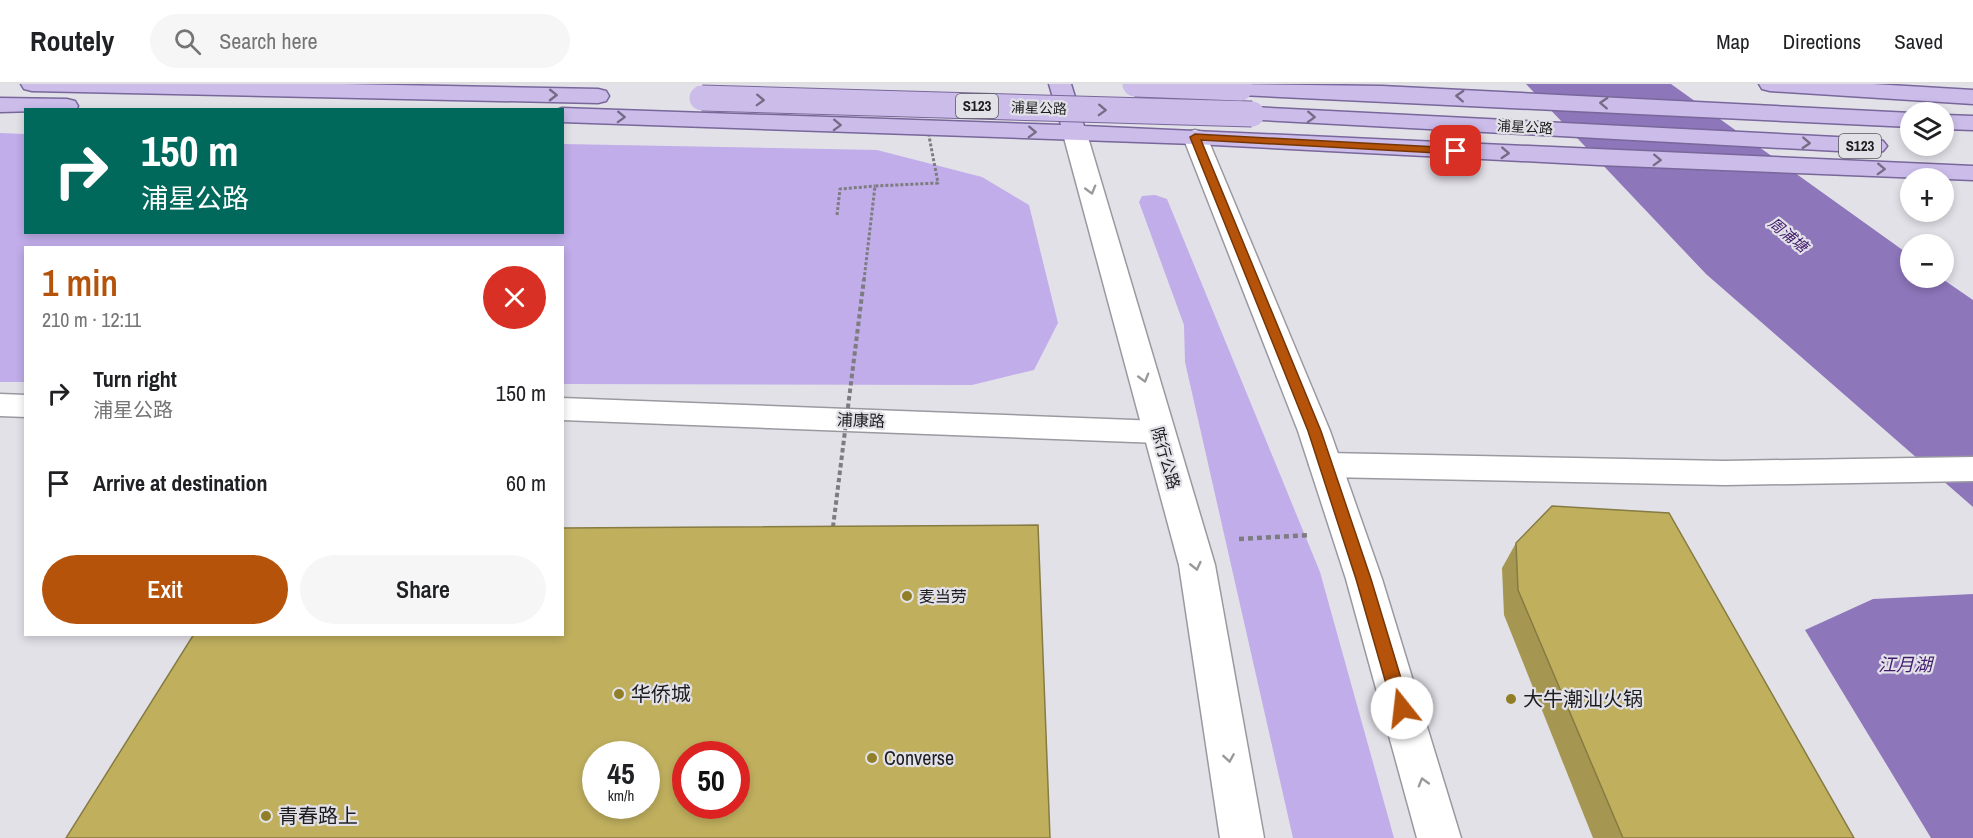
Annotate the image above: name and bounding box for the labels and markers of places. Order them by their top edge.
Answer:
pin [1430,125,1481,176]
place label: 麦当劳 [919,585,967,607]
marker: 麦当劳 [900,589,914,603]
place label: 华侨城 [631,680,691,707]
place label: 大牛潮汕火锅 [1523,685,1643,712]
marker: 华侨城 [612,687,626,701]
marker: 大牛潮汕火锅 [1504,692,1518,706]
place label: Converse [884,744,954,771]
marker: Converse [865,751,879,765]
place label: 青春路上 [278,802,358,829]
marker: 青春路上 [259,809,273,823]

